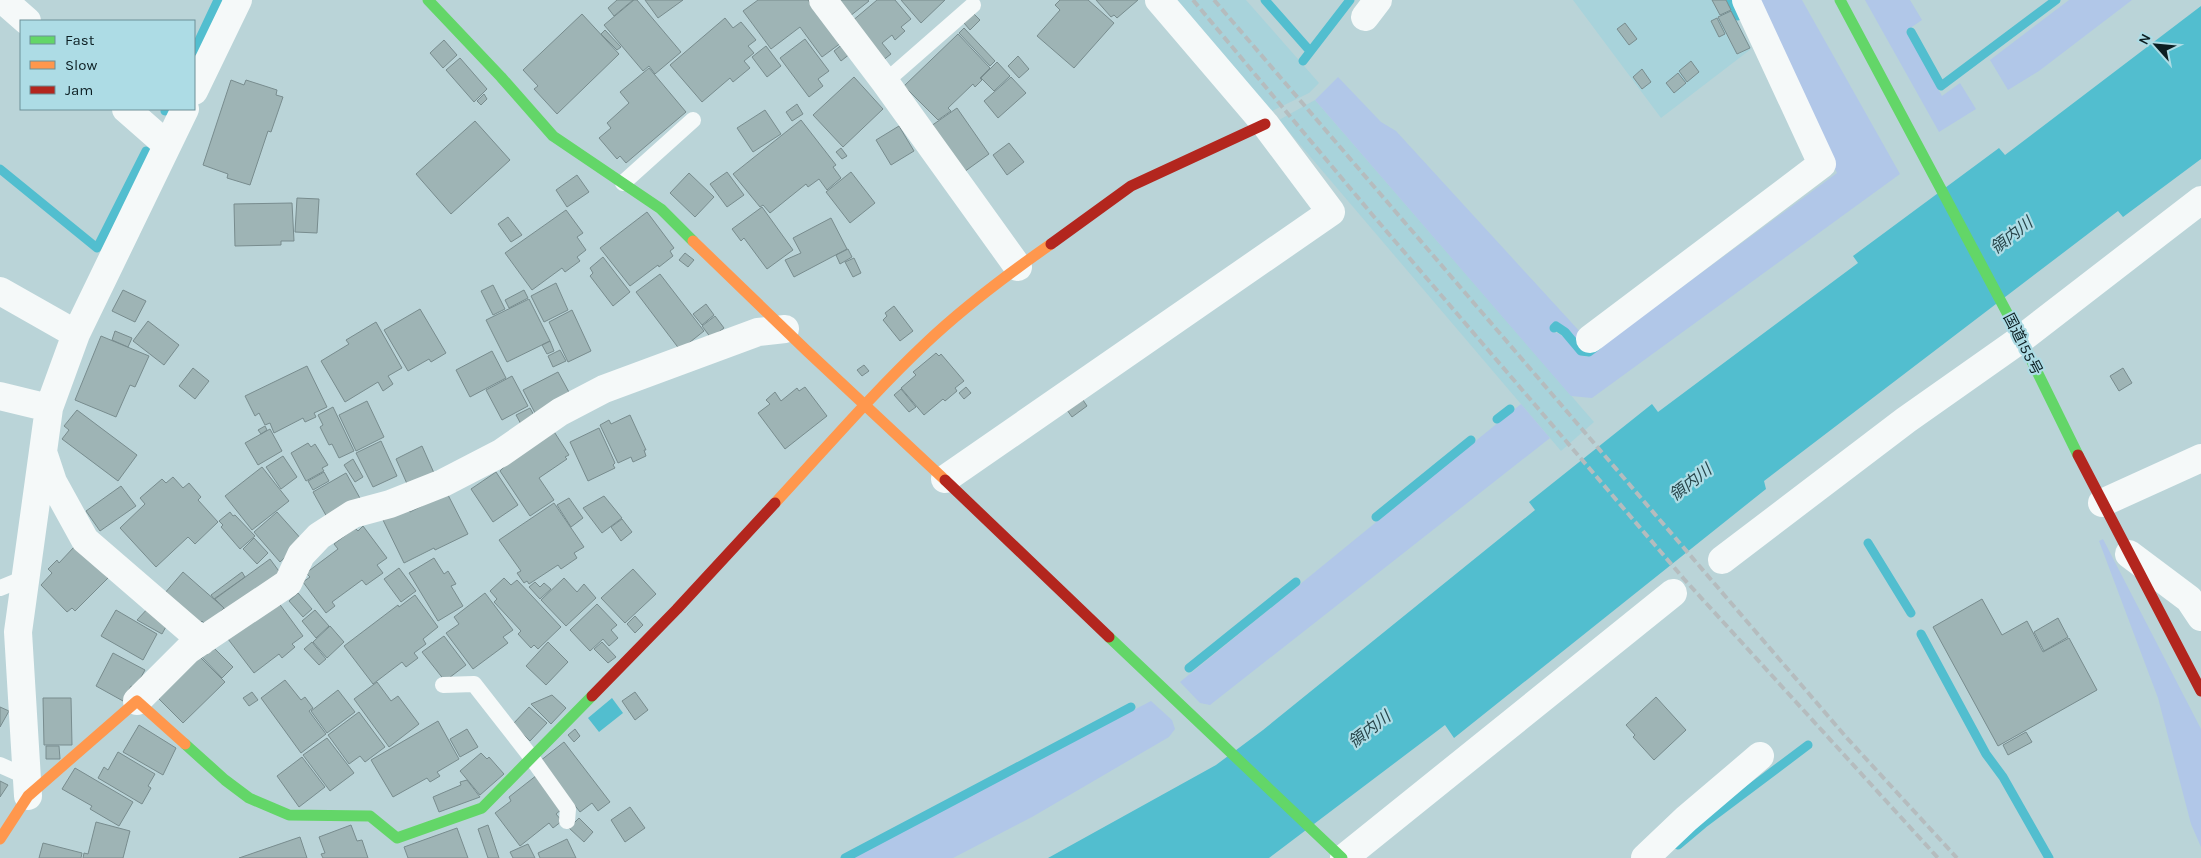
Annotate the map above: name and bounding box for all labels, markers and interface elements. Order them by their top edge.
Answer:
legend [20,20,195,110]
north arrow [2131,20,2181,70]
text: Fast [65,31,95,49]
text: N [2135,31,2155,48]
text: Slow [65,56,97,74]
text: Jam [65,81,93,99]
water label: 領内川 [1987,212,2038,258]
street label: 国道155号 [2000,310,2046,378]
water label: 領内川 [1666,459,1717,505]
water label: 領内川 [1345,706,1396,752]

